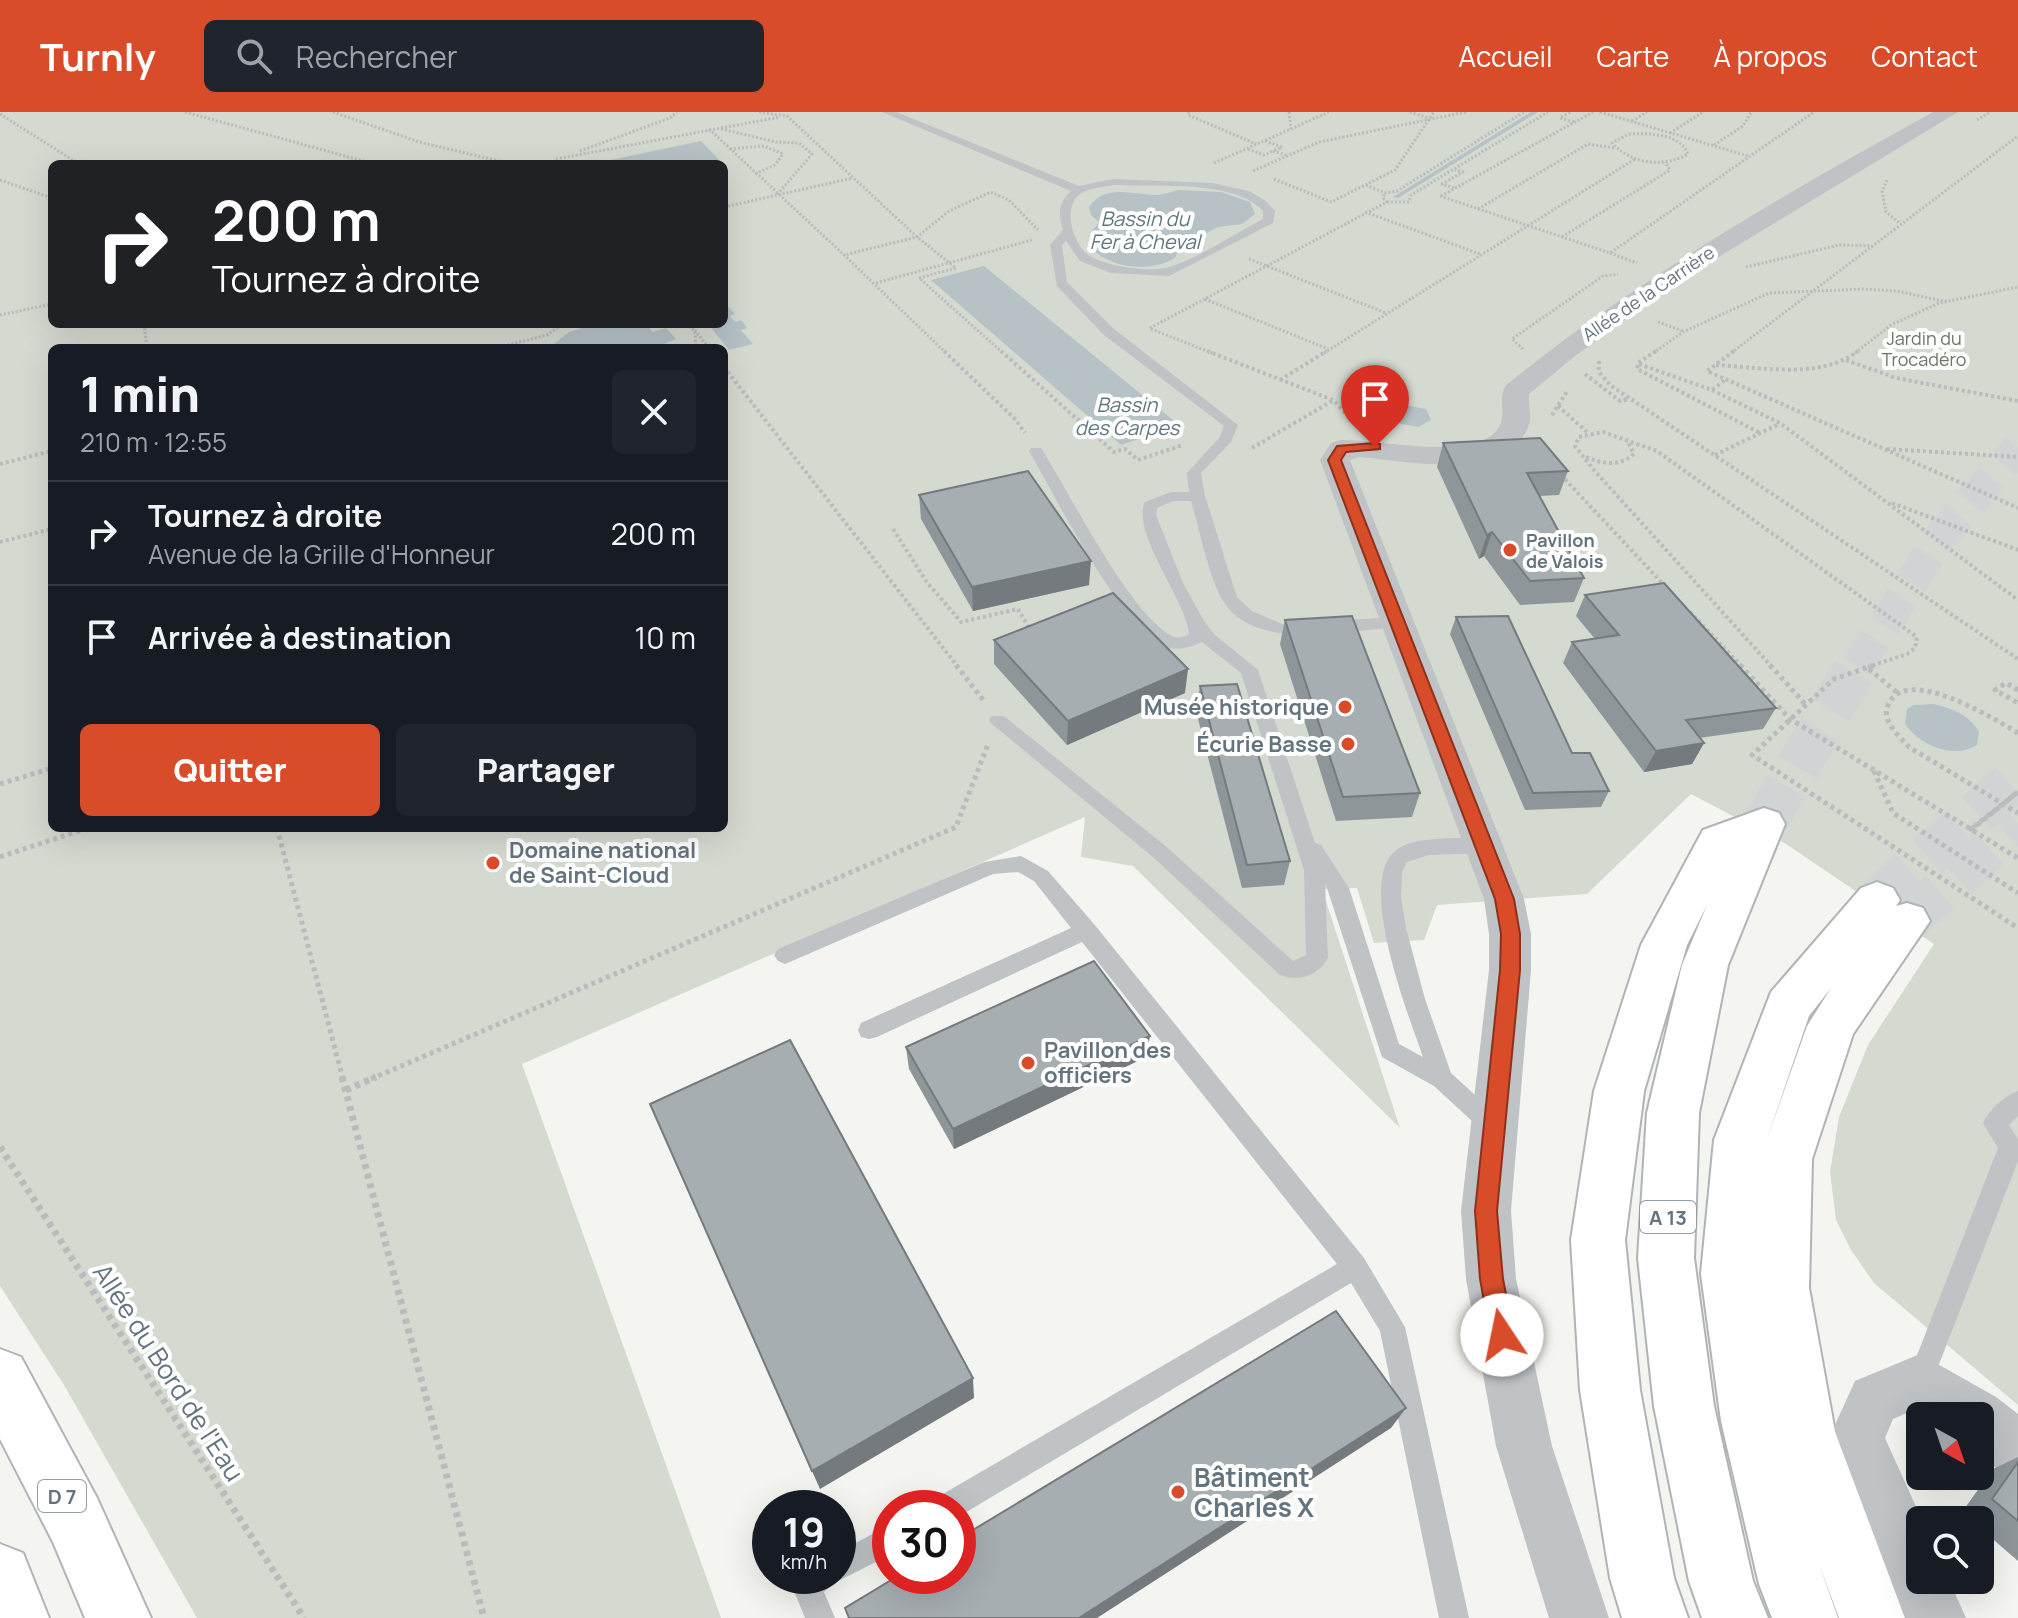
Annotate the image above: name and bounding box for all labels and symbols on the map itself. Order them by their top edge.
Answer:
water label: Bassin du Fer à Cheval [1090,205,1203,255]
street label: Allée de la Carrière [1577,240,1719,346]
park label: Jardin du Trocadéro [1882,326,1966,371]
pin [1341,365,1409,447]
water label: Bassin des Carpes [1075,391,1181,441]
place label: Pavillon de Valois [1526,528,1604,573]
marker: Pavillon de Valois [1501,541,1519,559]
place label: Musée historique [1144,692,1329,722]
marker: Musée historique [1336,698,1354,716]
place label: Écurie Basse [1196,729,1332,759]
marker: Écurie Basse [1339,735,1357,753]
place label: Domaine national de Saint-Cloud [509,835,696,890]
marker: Domaine national de Saint-Cloud [484,854,502,872]
place label: Pavillon des officiers [1044,1035,1171,1090]
marker: Pavillon des officiers [1019,1054,1037,1072]
road number: A 13 [1640,1201,1696,1233]
street label: Allée du Bord de l'Eau [85,1256,253,1488]
position arrow [1460,1293,1544,1377]
north arrow [1906,1402,1994,1490]
place label: Bâtiment Charles X [1194,1459,1314,1525]
road number: D 7 [38,1480,86,1512]
marker: Bâtiment Charles X [1169,1483,1187,1501]
speed limit sign: 30 [872,1490,976,1594]

